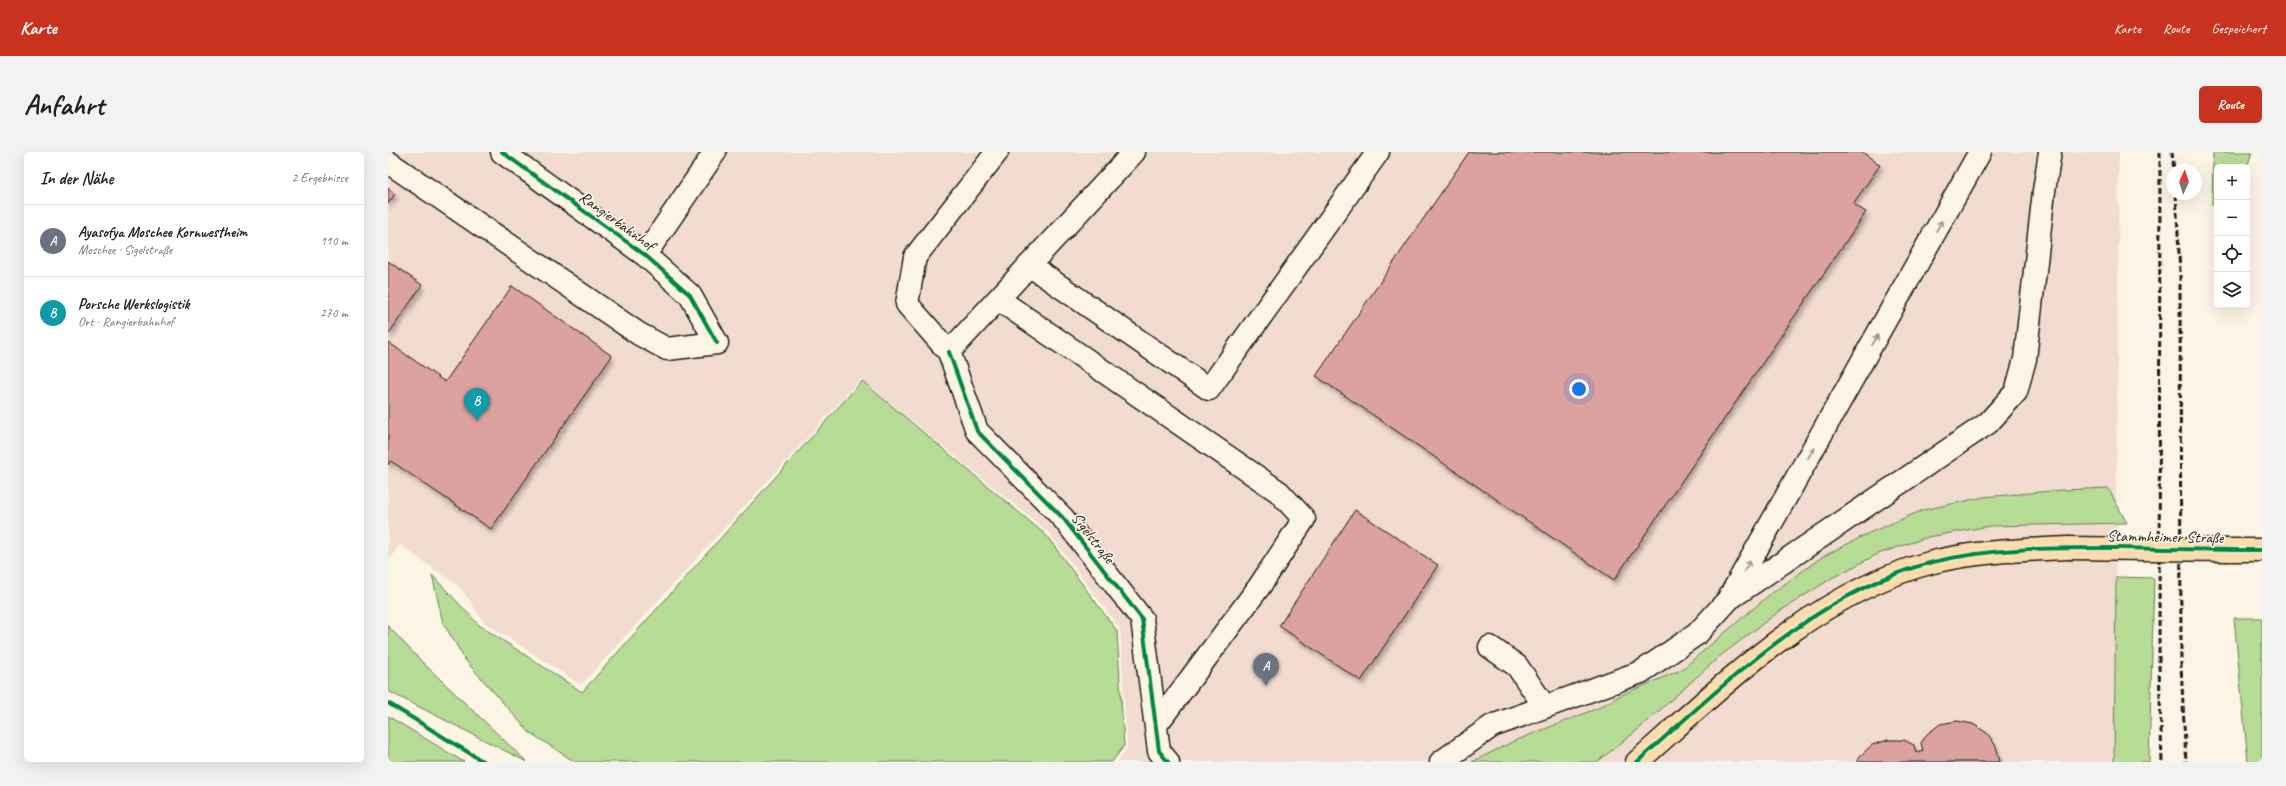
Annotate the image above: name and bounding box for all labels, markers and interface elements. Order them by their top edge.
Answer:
text: Karte [20,16,57,40]
text: Karte [2114,20,2141,37]
text: Route [2163,20,2189,37]
text: Gespeichert [2211,20,2266,37]
button: Route [2199,86,2262,123]
text: Anfahrt [24,87,104,122]
north arrow [2166,164,2202,200]
map controls [2214,164,2250,308]
button: + [2214,164,2250,200]
text: In der Nähe [40,168,113,189]
text: 2 Ergebnisse [292,170,348,186]
street label: Rangierbahnhof [575,187,661,257]
button: − [2214,200,2250,236]
one-way arrow [1935,221,1943,233]
text: Ayasofya Moschee Kornwestheim [78,223,247,242]
text: A [50,233,56,249]
text: 110 m [320,233,348,249]
button: locate [2214,236,2250,272]
text: Moschee · Sigelstraße [78,242,172,258]
button: layers [2214,272,2250,308]
text: Porsche Werkslogistik [78,295,189,314]
text: B [50,305,56,321]
text: 270 m [320,305,348,321]
text: Ort · Rangierbahnhof [78,314,174,330]
one-way arrow [1871,334,1879,346]
your location [1569,379,1589,399]
pin: B [464,388,490,421]
one-way arrow [1808,447,1815,459]
street label: Sigelstraße [1067,508,1120,569]
street label: Stammheimer Straße [2107,526,2225,548]
one-way arrow [1744,560,1752,572]
pin: A [1253,653,1279,686]

